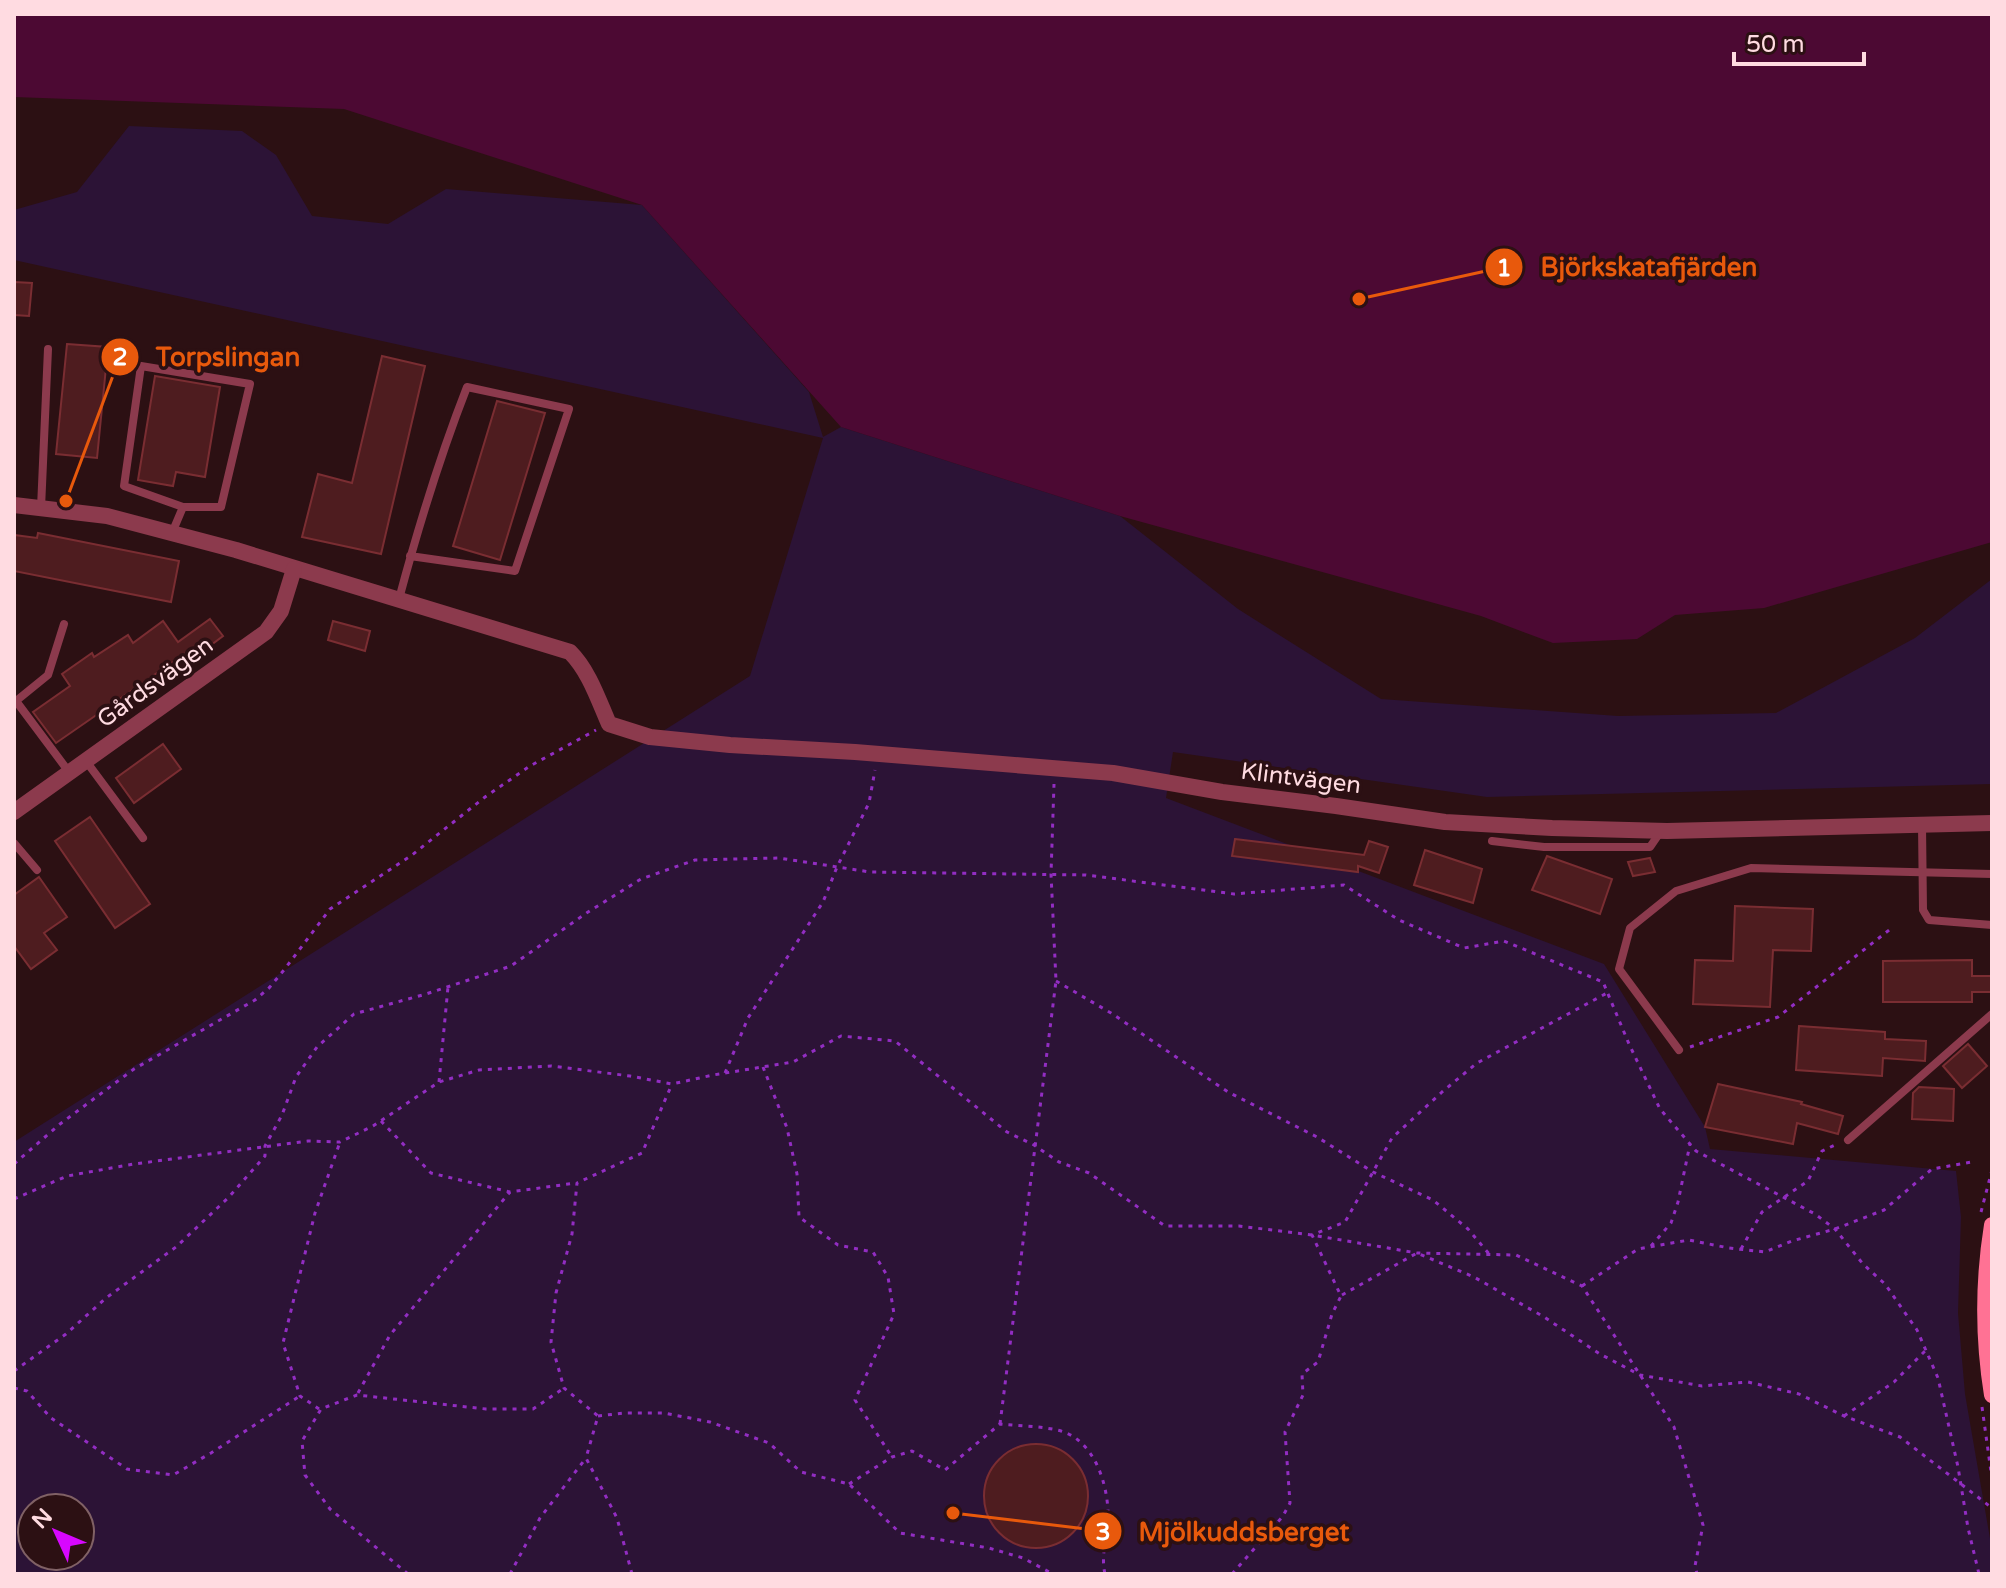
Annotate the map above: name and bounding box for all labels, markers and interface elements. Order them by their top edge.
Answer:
scale bar [1734,16,1864,66]
text: 50 m [1746,30,1804,59]
callout: Björkskatafjärden [1484,242,1773,292]
text: Björkskatafjärden [1541,252,1757,283]
text: 1 [1496,254,1512,283]
callout: Torpslingan [100,332,316,382]
text: Torpslingan [155,342,300,373]
text: 2 [112,343,128,372]
street label: Gårdsvägen [92,631,219,734]
street label: Klintvägen [1239,757,1363,800]
north arrow [16,1492,96,1572]
text: N [27,1503,58,1534]
callout: Mjölkuddsberget [1083,1506,1365,1556]
text: Mjölkuddsberget [1139,1517,1349,1548]
text: 3 [1095,1518,1111,1547]

